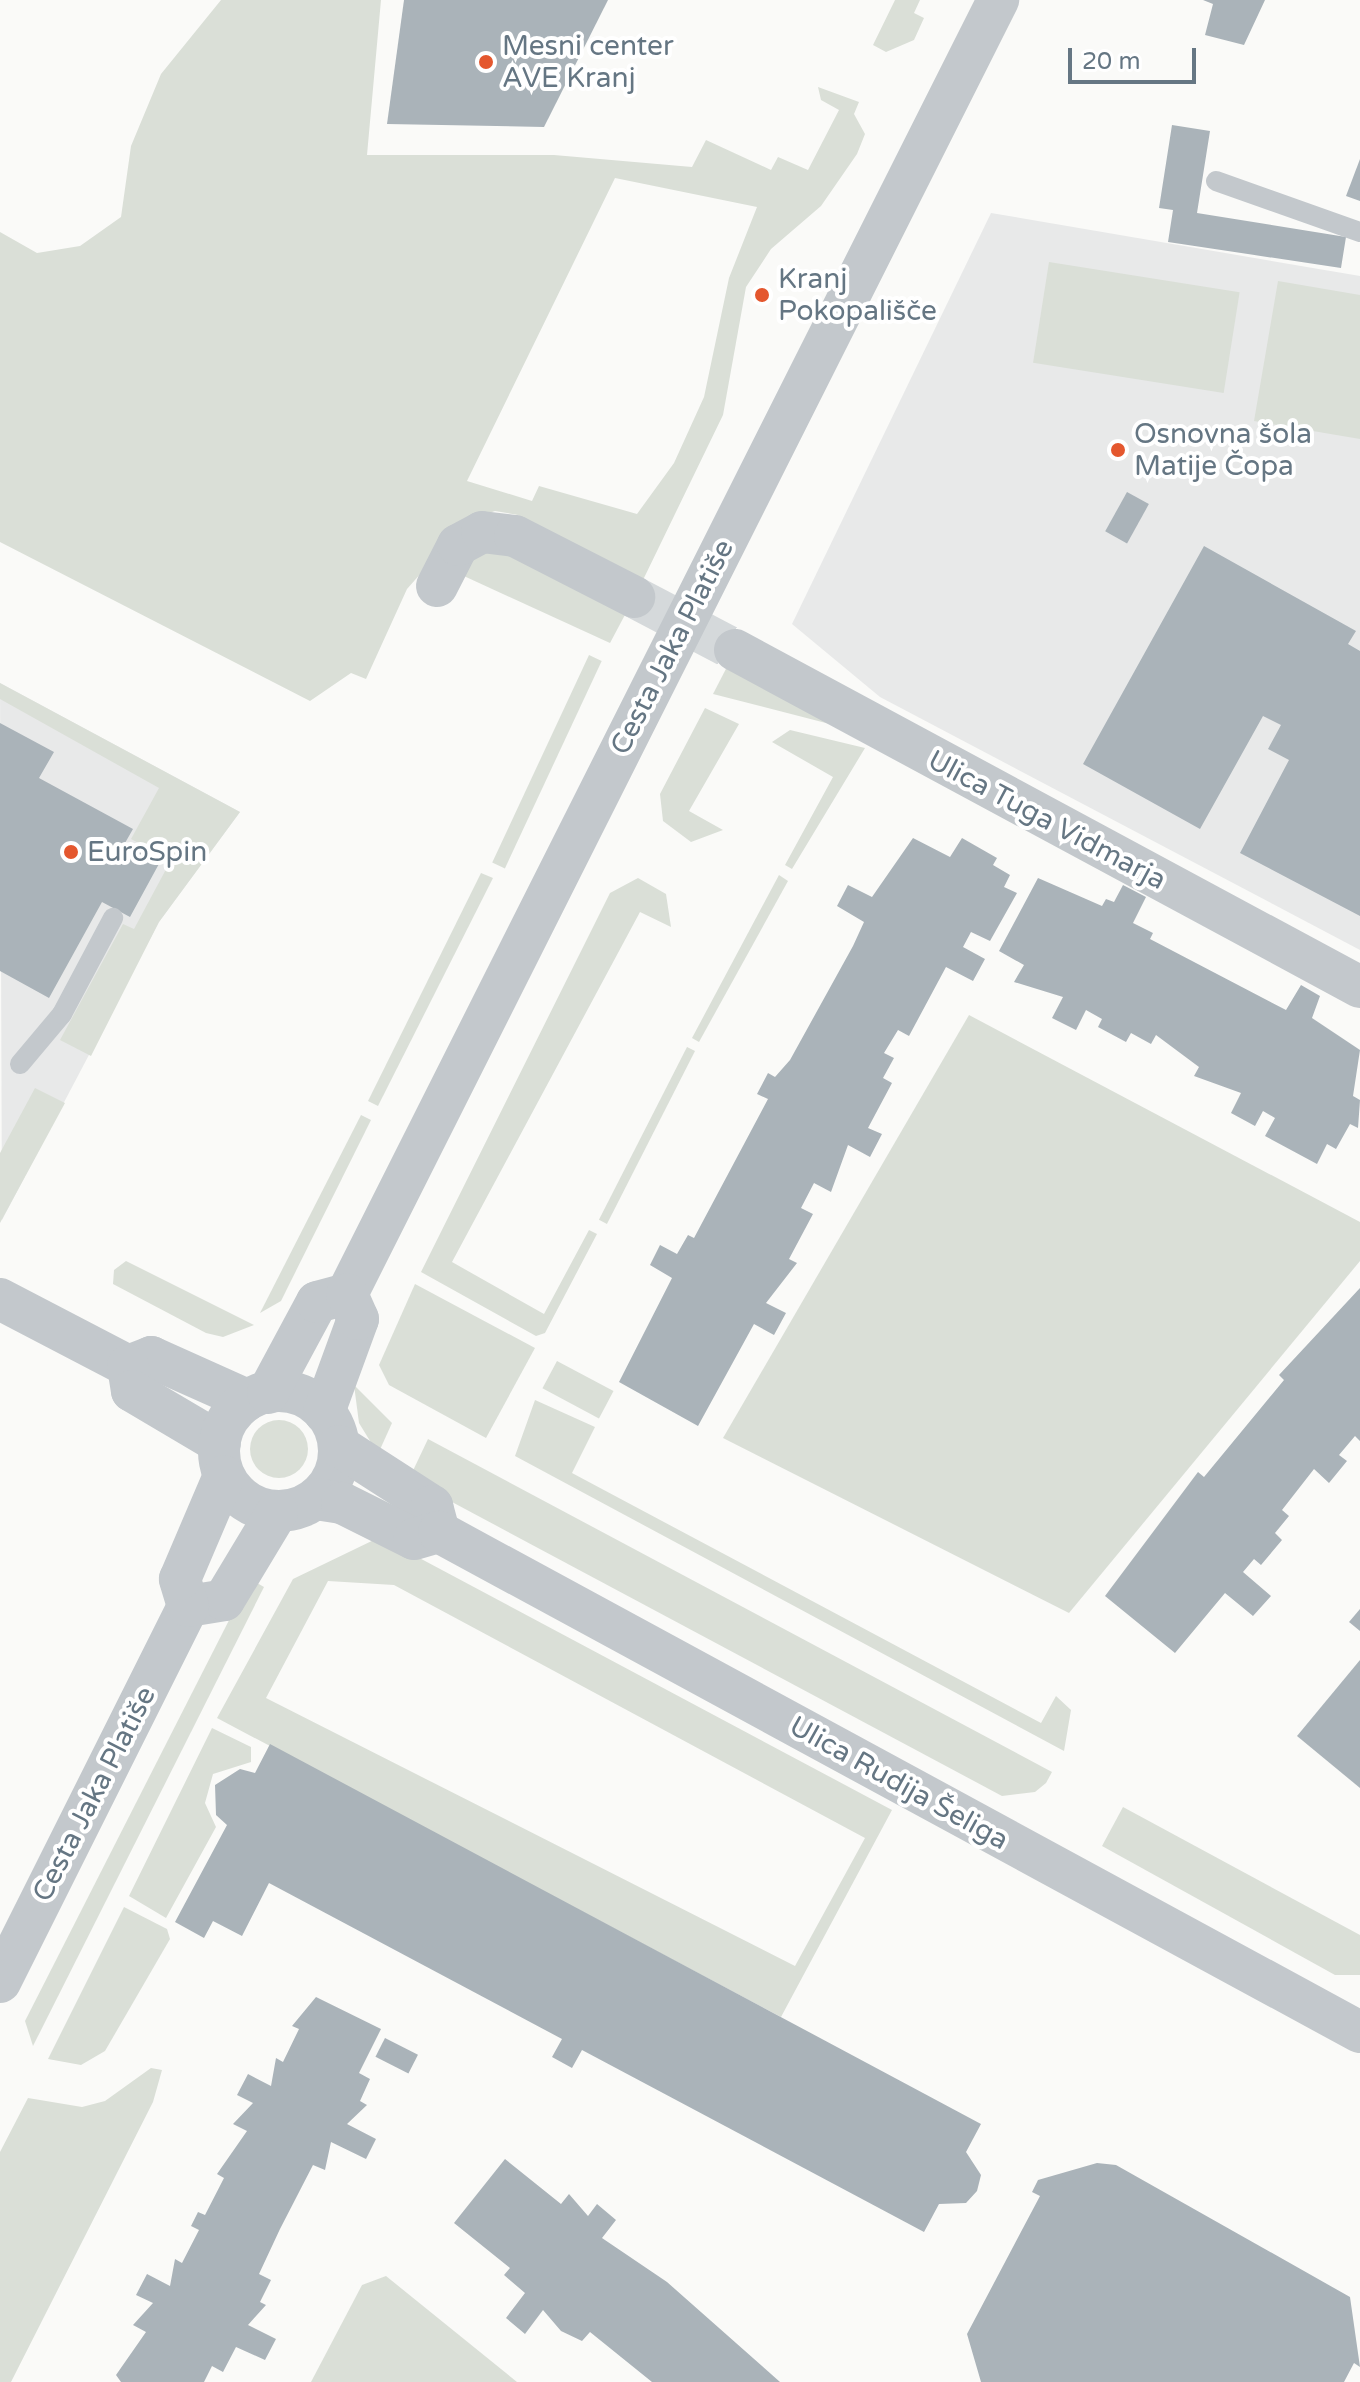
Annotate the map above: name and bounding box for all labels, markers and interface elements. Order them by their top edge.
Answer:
place label: Mesni center AVE Kranj [502,29,674,95]
scale bar [1072,32,1200,82]
text: 20 m [1082,47,1140,76]
marker: Mesni center AVE Kranj [477,53,495,71]
place label: Kranj Pokopališče [778,262,937,328]
marker: Kranj Pokopališče [753,286,771,304]
place label: Osnovna šola Matije Čopa [1134,417,1312,483]
marker: Osnovna šola Matije Čopa [1109,441,1127,459]
street label: Cesta Jaka Platiše [603,534,741,760]
street label: Ulica Tuga Vidmarja [922,743,1172,897]
place label: EuroSpin [87,835,207,869]
marker: EuroSpin [62,843,80,861]
street label: Cesta Jaka Platiše [25,1681,163,1907]
street label: Ulica Rudija Šeliga [784,1709,1014,1857]

